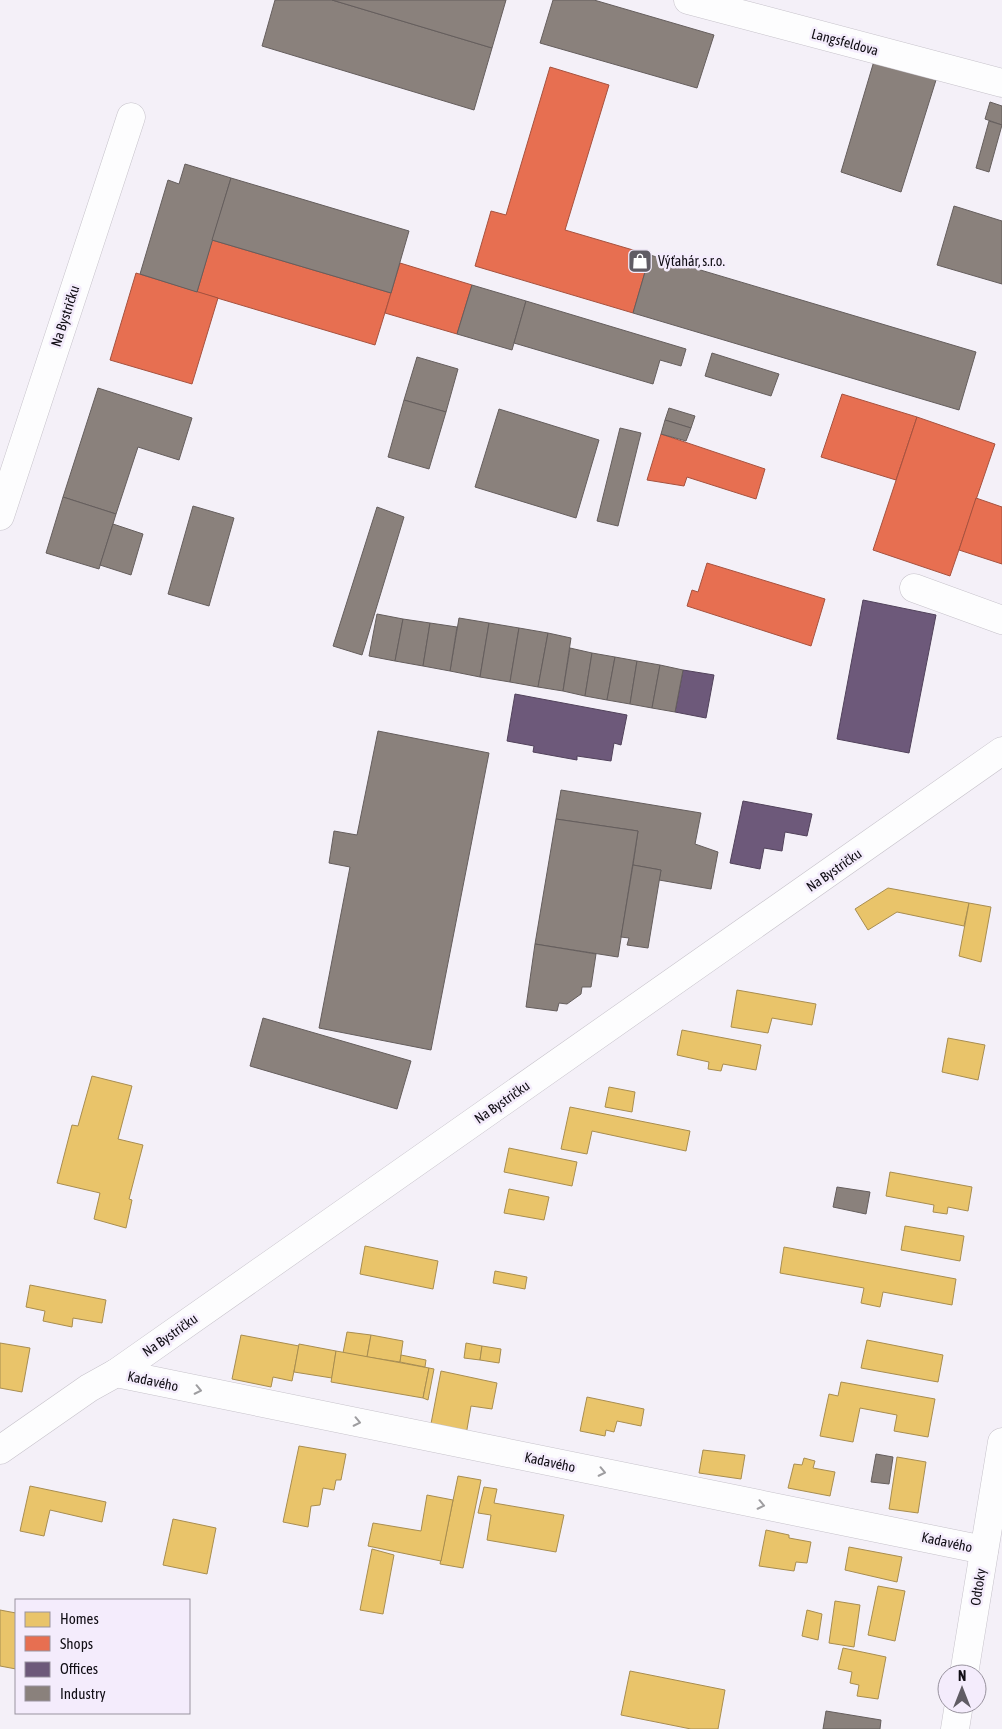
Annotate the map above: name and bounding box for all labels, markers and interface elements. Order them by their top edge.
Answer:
street label: Langsfeldova [810,25,880,59]
shop icon: Výťahár, s.r.o. [627,248,653,274]
place label: Výťahár, s.r.o. [658,253,725,269]
street label: Na Bystričku [48,283,82,349]
street label: Na Bystričku [803,845,865,895]
street label: Na Bystričku [471,1077,533,1127]
street label: Na Bystričku [139,1310,201,1360]
street label: Kadavého [126,1368,180,1394]
one-way arrow [193,1384,202,1394]
one-way arrow [352,1416,361,1427]
street label: Kadavého [523,1449,577,1475]
one-way arrow [597,1466,606,1477]
one-way arrow [757,1499,765,1509]
street label: Kadavého [920,1529,974,1555]
street label: Odtoky [967,1567,989,1607]
legend [15,1599,190,1714]
text: Homes [60,1610,99,1627]
text: Shops [60,1635,93,1652]
text: Offices [60,1660,98,1677]
north arrow [937,1664,987,1714]
text: N [958,1668,966,1684]
text: Industry [60,1685,106,1702]

